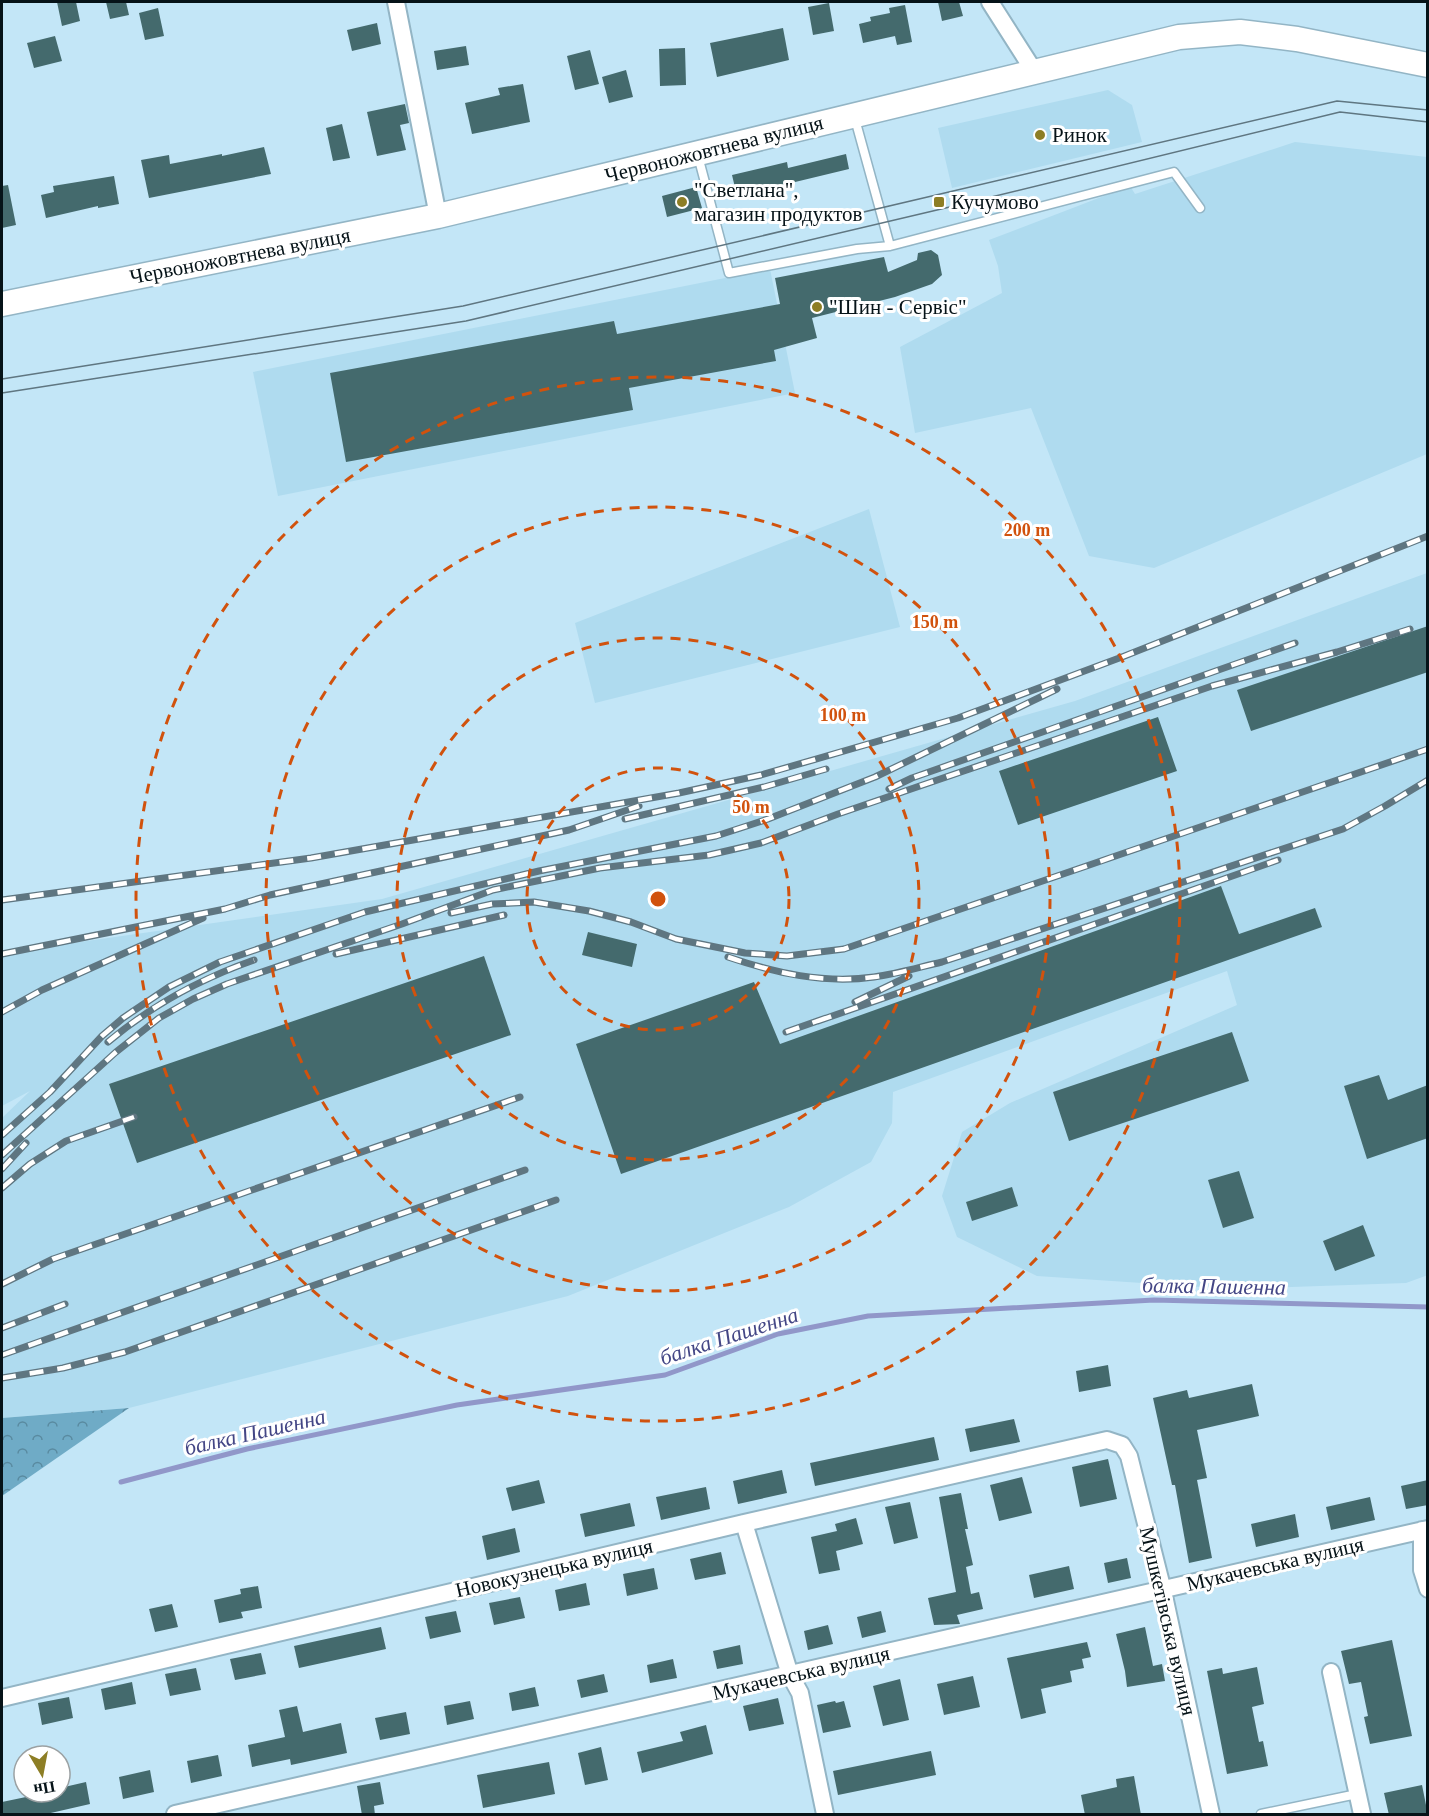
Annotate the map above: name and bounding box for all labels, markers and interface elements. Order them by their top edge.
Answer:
street label: Червоножовтнева вулиця [602,110,826,188]
place label: Ринок [1052,123,1108,147]
marker: Ринок [1033,128,1047,142]
place label: "Светлана", магазин продуктов [694,178,863,226]
place label: Кучумово [951,190,1039,214]
marker: "Светлана", магазин продуктов [675,195,689,209]
marker: Кучумово [932,195,946,209]
street label: Червоножовтнева вулиця [128,223,353,289]
place label: "Шин - Сервіс" [829,295,966,319]
marker: "Шин - Сервіс" [810,300,824,314]
text: 200 m [1004,520,1050,540]
text: 150 m [912,612,958,632]
text: 100 m [820,705,866,725]
text: 50 m [732,797,770,817]
centre of rings [648,889,668,909]
water label: балка Пашенна [1142,1272,1286,1300]
water label: балка Пашенна [657,1302,801,1370]
water label: балка Пашенна [182,1404,328,1460]
street label: Мушкетівська вулиця [1135,1524,1202,1718]
street label: Мукачевська вулиця [1184,1532,1366,1596]
street label: Новокузнецька вулиця [453,1534,655,1602]
street label: Мукачевська вулиця [710,1641,892,1705]
north arrow [12,1744,72,1804]
text: Пн [32,1778,57,1799]

